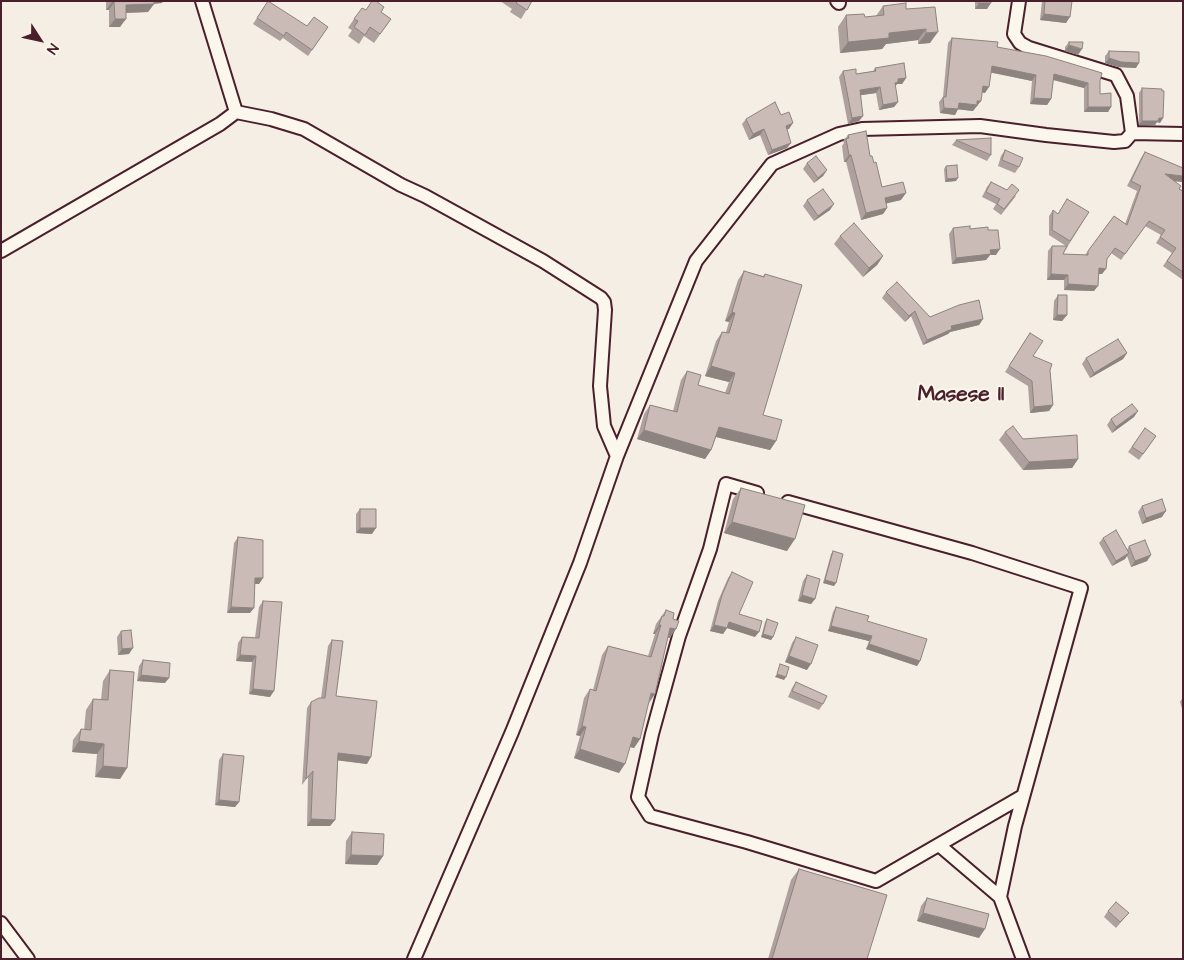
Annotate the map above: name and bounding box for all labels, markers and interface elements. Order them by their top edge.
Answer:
north arrow [15,15,65,65]
text: N [42,39,63,58]
district label: Masese II [918,383,1004,409]

